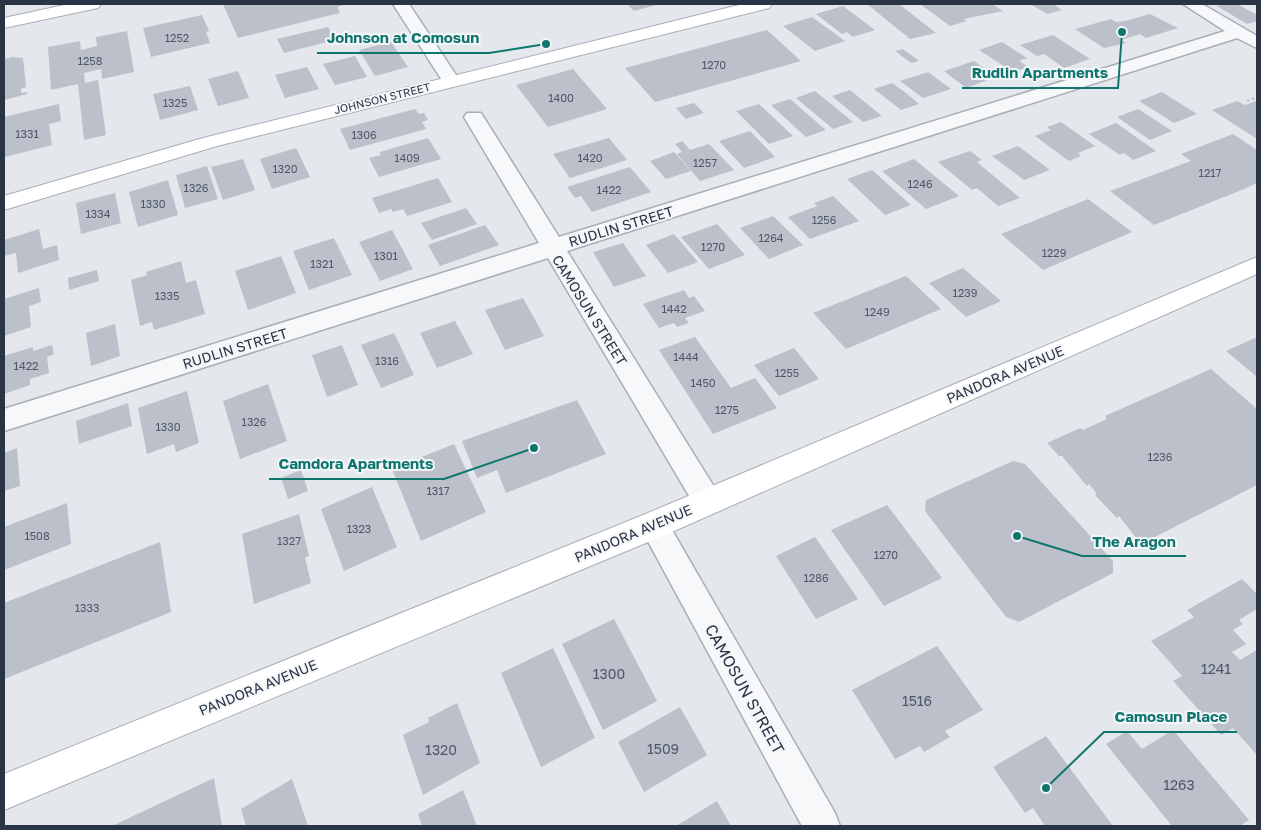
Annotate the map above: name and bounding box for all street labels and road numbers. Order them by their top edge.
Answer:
street label: JOHNSON STREET [332,80,432,116]
street label: RUDLIN STREET [566,202,676,250]
street label: CAMOSUN STREET [549,252,631,369]
street label: RUDLIN STREET [180,324,290,372]
street label: PANDORA AVENUE [944,342,1066,406]
street label: PANDORA AVENUE [572,501,694,565]
street label: CAMOSUN STREET [701,621,789,758]
street label: PANDORA AVENUE [196,656,320,718]

